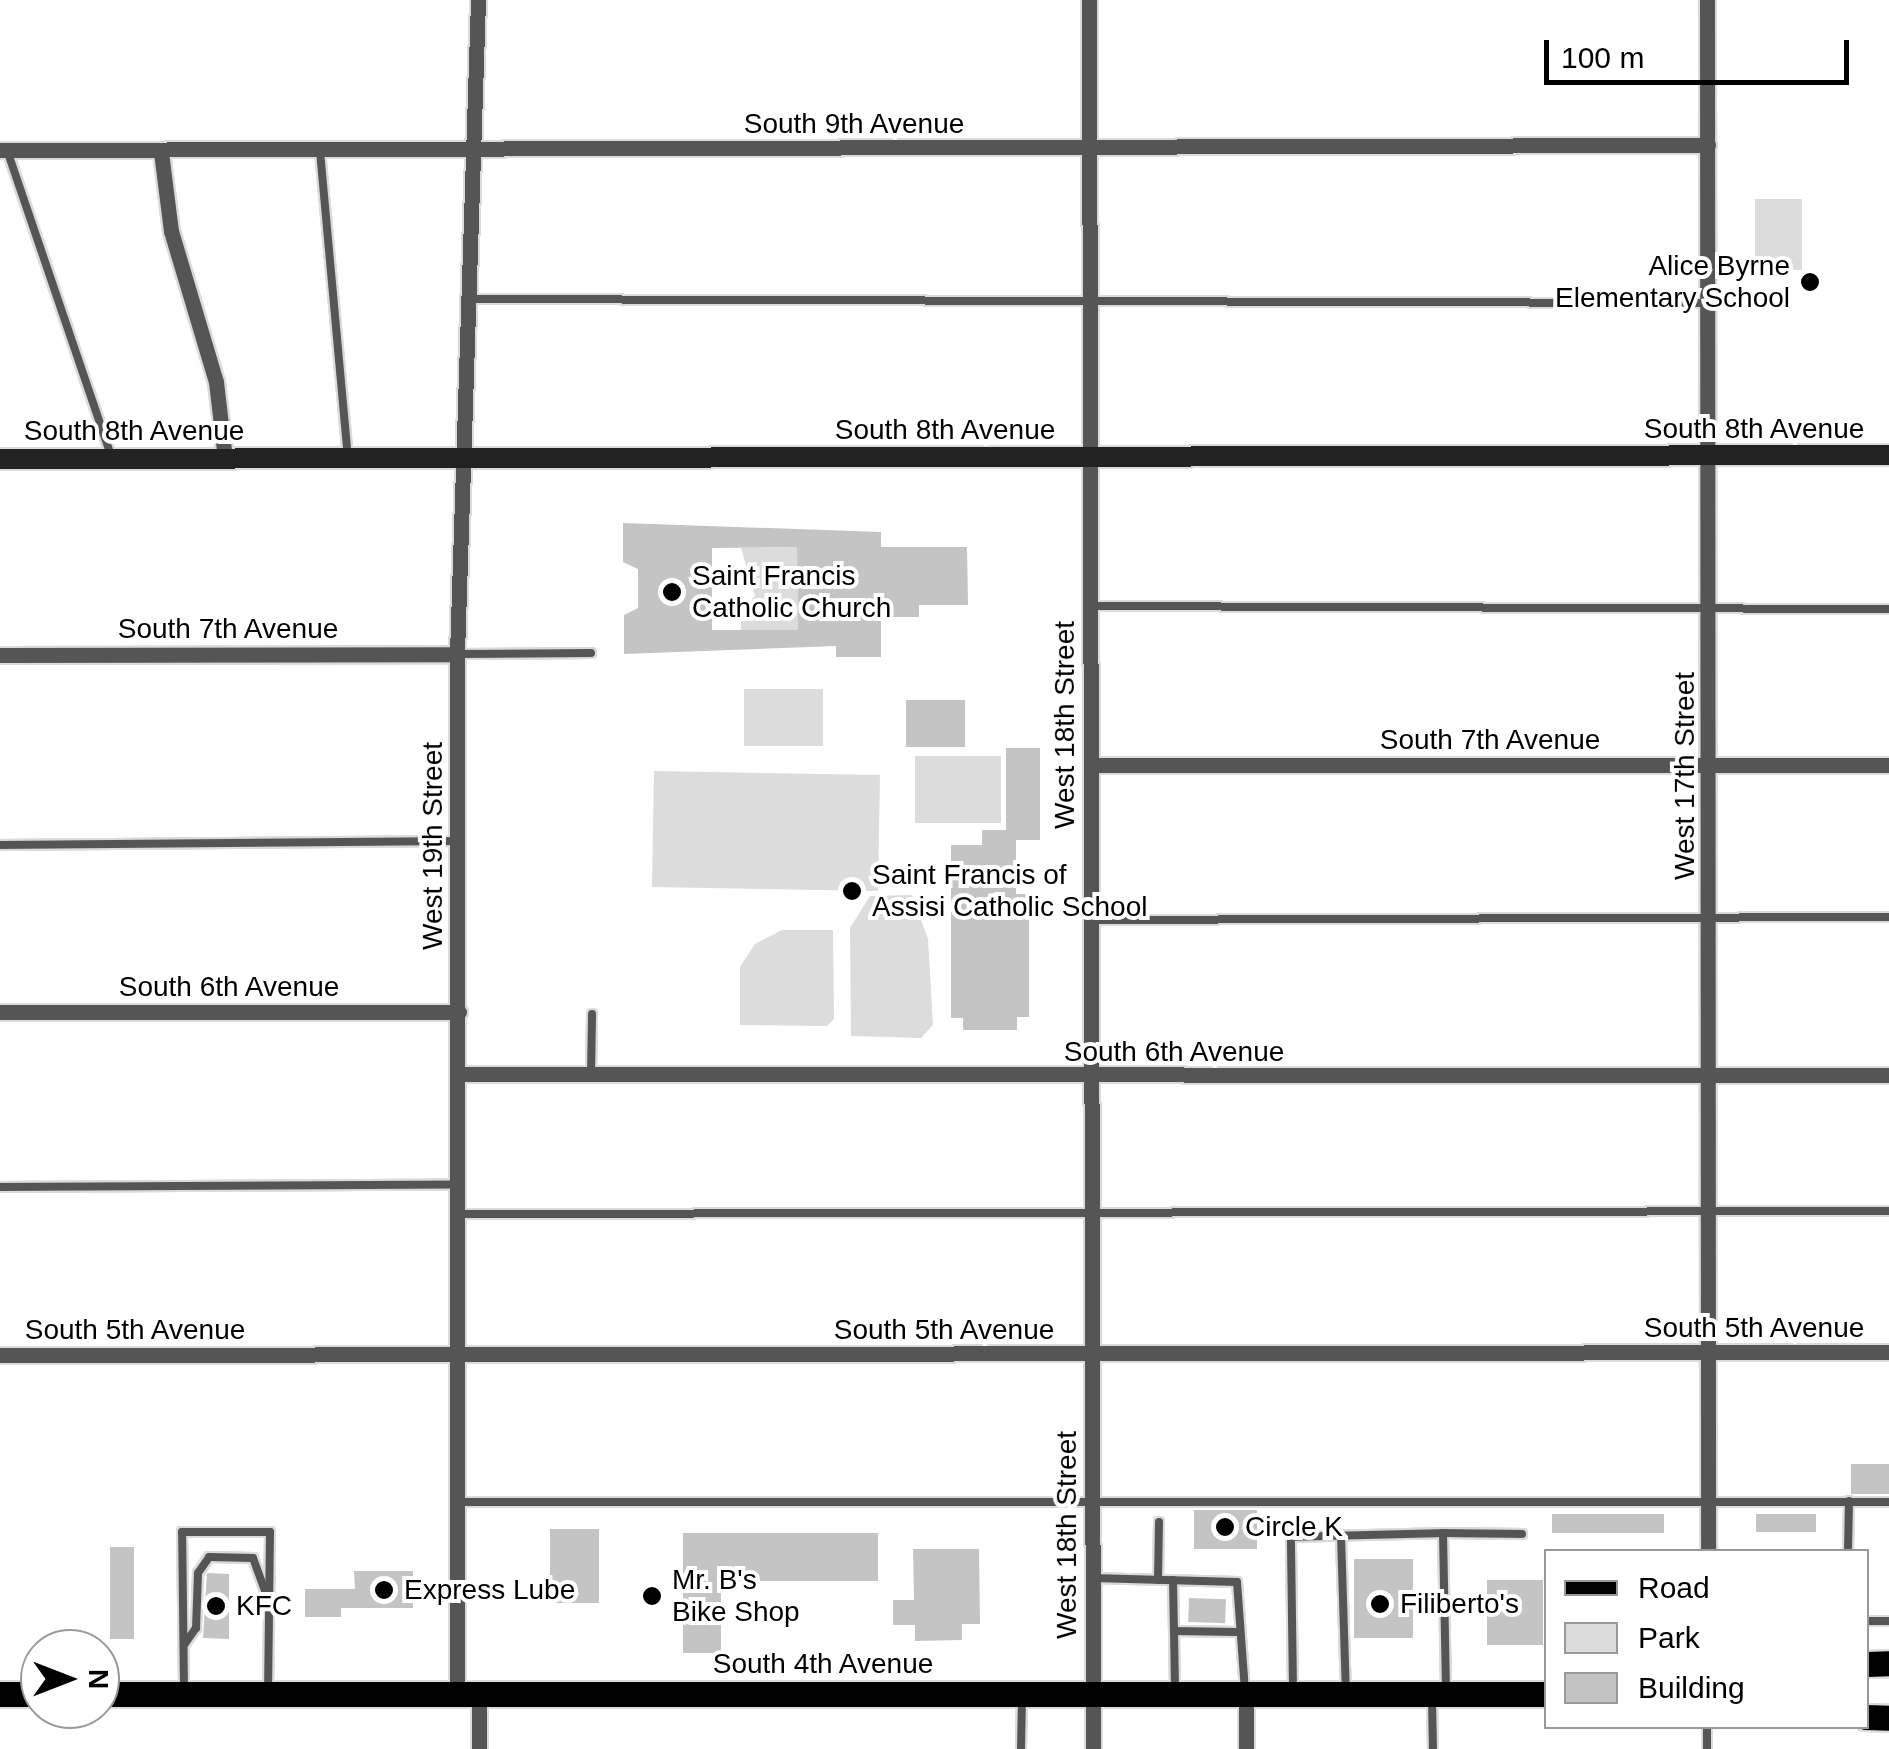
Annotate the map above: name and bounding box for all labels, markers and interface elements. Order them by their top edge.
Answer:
scale bar [1549,20,1854,82]
text: 100 m [1561,41,1644,74]
street label: South 9th Avenue [743,107,965,141]
place label: Alice Byrne Elementary School [1555,249,1790,315]
marker: Alice Byrne Elementary School [1799,271,1821,293]
street label: South 8th Avenue [1643,412,1865,446]
street label: South 8th Avenue [834,413,1056,447]
street label: South 8th Avenue [23,414,245,448]
place label: Saint Francis Catholic Church [692,559,891,625]
marker: Saint Francis Catholic Church [661,581,683,603]
street label: South 7th Avenue [117,612,339,646]
street label: West 18th Street [1048,621,1082,829]
street label: West 17th Street [1668,672,1702,880]
street label: South 7th Avenue [1379,723,1601,757]
street label: West 19th Street [416,742,450,950]
place label: Saint Francis of Assisi Catholic School [872,858,1147,924]
marker: Saint Francis of Assisi Catholic School [841,880,863,902]
street label: South 6th Avenue [118,970,340,1004]
street label: South 6th Avenue [1063,1035,1285,1069]
street label: South 5th Avenue [1643,1311,1865,1345]
street label: South 5th Avenue [24,1313,246,1347]
street label: South 5th Avenue [833,1313,1055,1347]
street label: West 18th Street [1050,1431,1084,1639]
place label: Circle K [1245,1510,1343,1544]
marker: Circle K [1214,1516,1236,1538]
legend [1544,1549,1869,1729]
place label: Mr. B's Bike Shop [672,1563,800,1629]
text: Road [1638,1571,1710,1604]
place label: Express Lube [404,1573,575,1607]
marker: Express Lube [373,1579,395,1601]
marker: Mr. B's Bike Shop [641,1585,663,1607]
place label: Filiberto's [1400,1587,1519,1621]
place label: KFC [236,1589,292,1623]
marker: Filiberto's [1369,1593,1391,1615]
marker: KFC [205,1595,227,1617]
text: Park [1638,1621,1700,1654]
north arrow [20,1629,120,1729]
street label: South 4th Avenue [712,1647,934,1681]
text: N [83,1669,114,1689]
text: Building [1638,1671,1745,1704]

